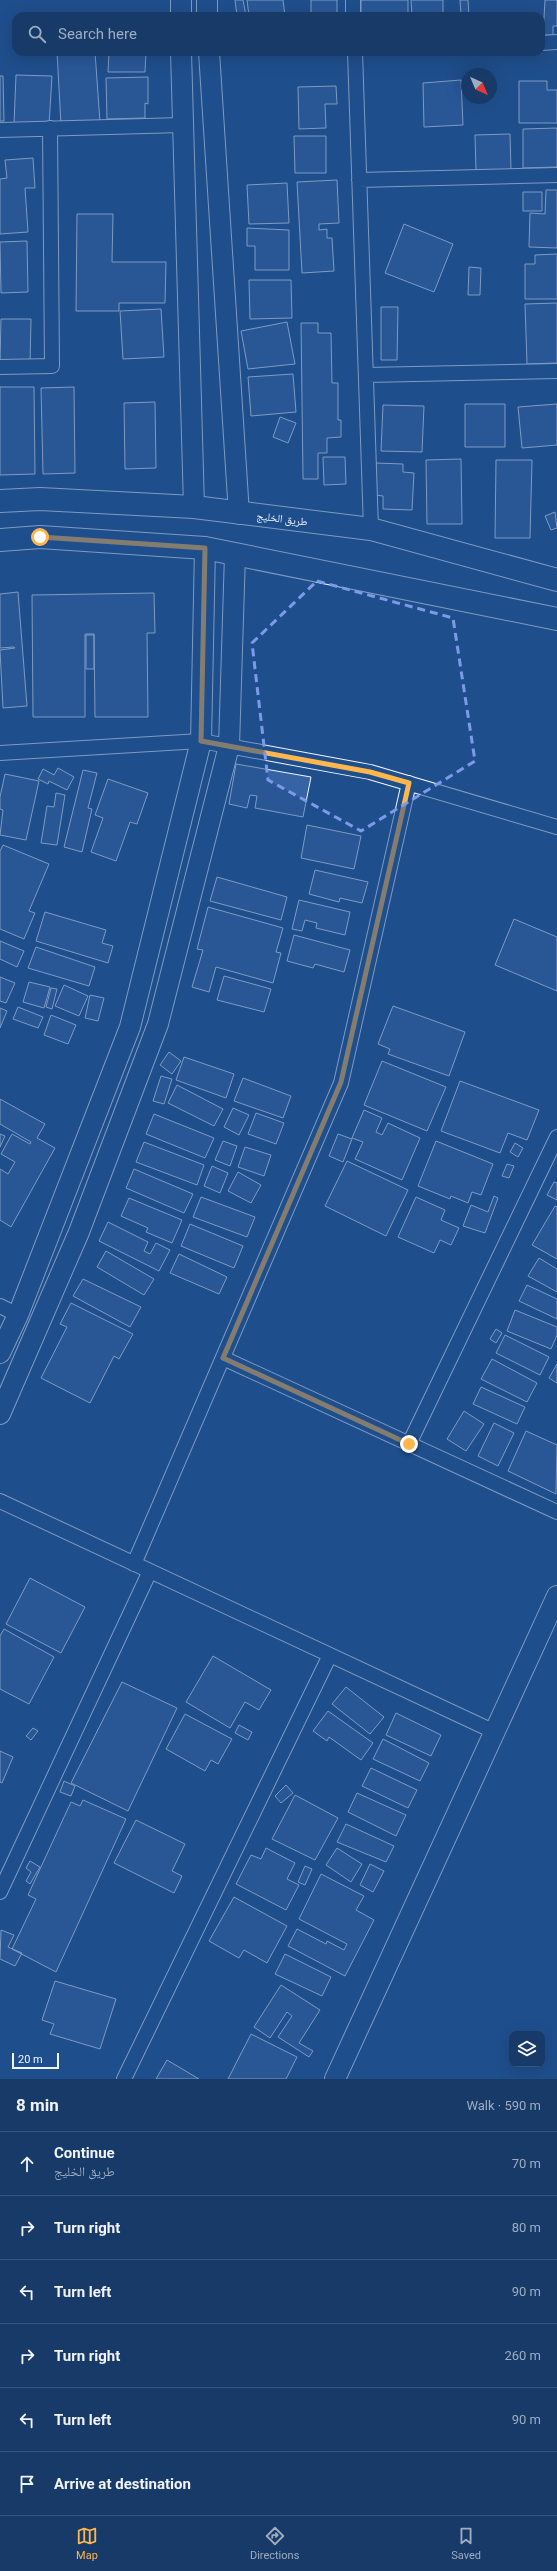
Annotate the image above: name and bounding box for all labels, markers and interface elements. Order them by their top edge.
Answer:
search box [12,12,545,56]
icon: search [26,23,48,45]
text: Search here [58,25,137,43]
north arrow [461,68,497,104]
street label: طريق الخليج [256,509,308,529]
route start [31,528,49,546]
route end [400,1435,418,1453]
map controls [509,2031,545,2067]
button: layers [509,2031,545,2067]
scale bar [12,2051,59,2070]
text: 20 m [18,2053,43,2066]
text: 8 min [16,2095,59,2115]
text: Walk · 590 m [466,2098,541,2113]
text: Continue [54,2144,115,2162]
icon: ahead [16,2153,38,2175]
text: 70 m [512,2156,541,2171]
text: طريق الخليج [54,2164,115,2179]
icon: right [16,2217,38,2239]
text: Turn right [54,2219,120,2237]
text: 80 m [512,2220,541,2235]
icon: left [16,2281,38,2303]
text: Turn left [54,2283,111,2301]
text: 90 m [512,2284,541,2299]
icon: right [16,2345,38,2367]
text: Turn right [54,2347,120,2365]
text: 260 m [504,2348,541,2363]
icon: left [16,2409,38,2431]
text: Turn left [54,2411,111,2429]
text: 90 m [512,2412,541,2427]
icon: arrive [16,2473,38,2495]
text: Arrive at destination [54,2475,191,2493]
tab: Map [76,2525,98,2562]
tab: Directions [250,2525,299,2562]
tab: Saved [451,2525,481,2562]

